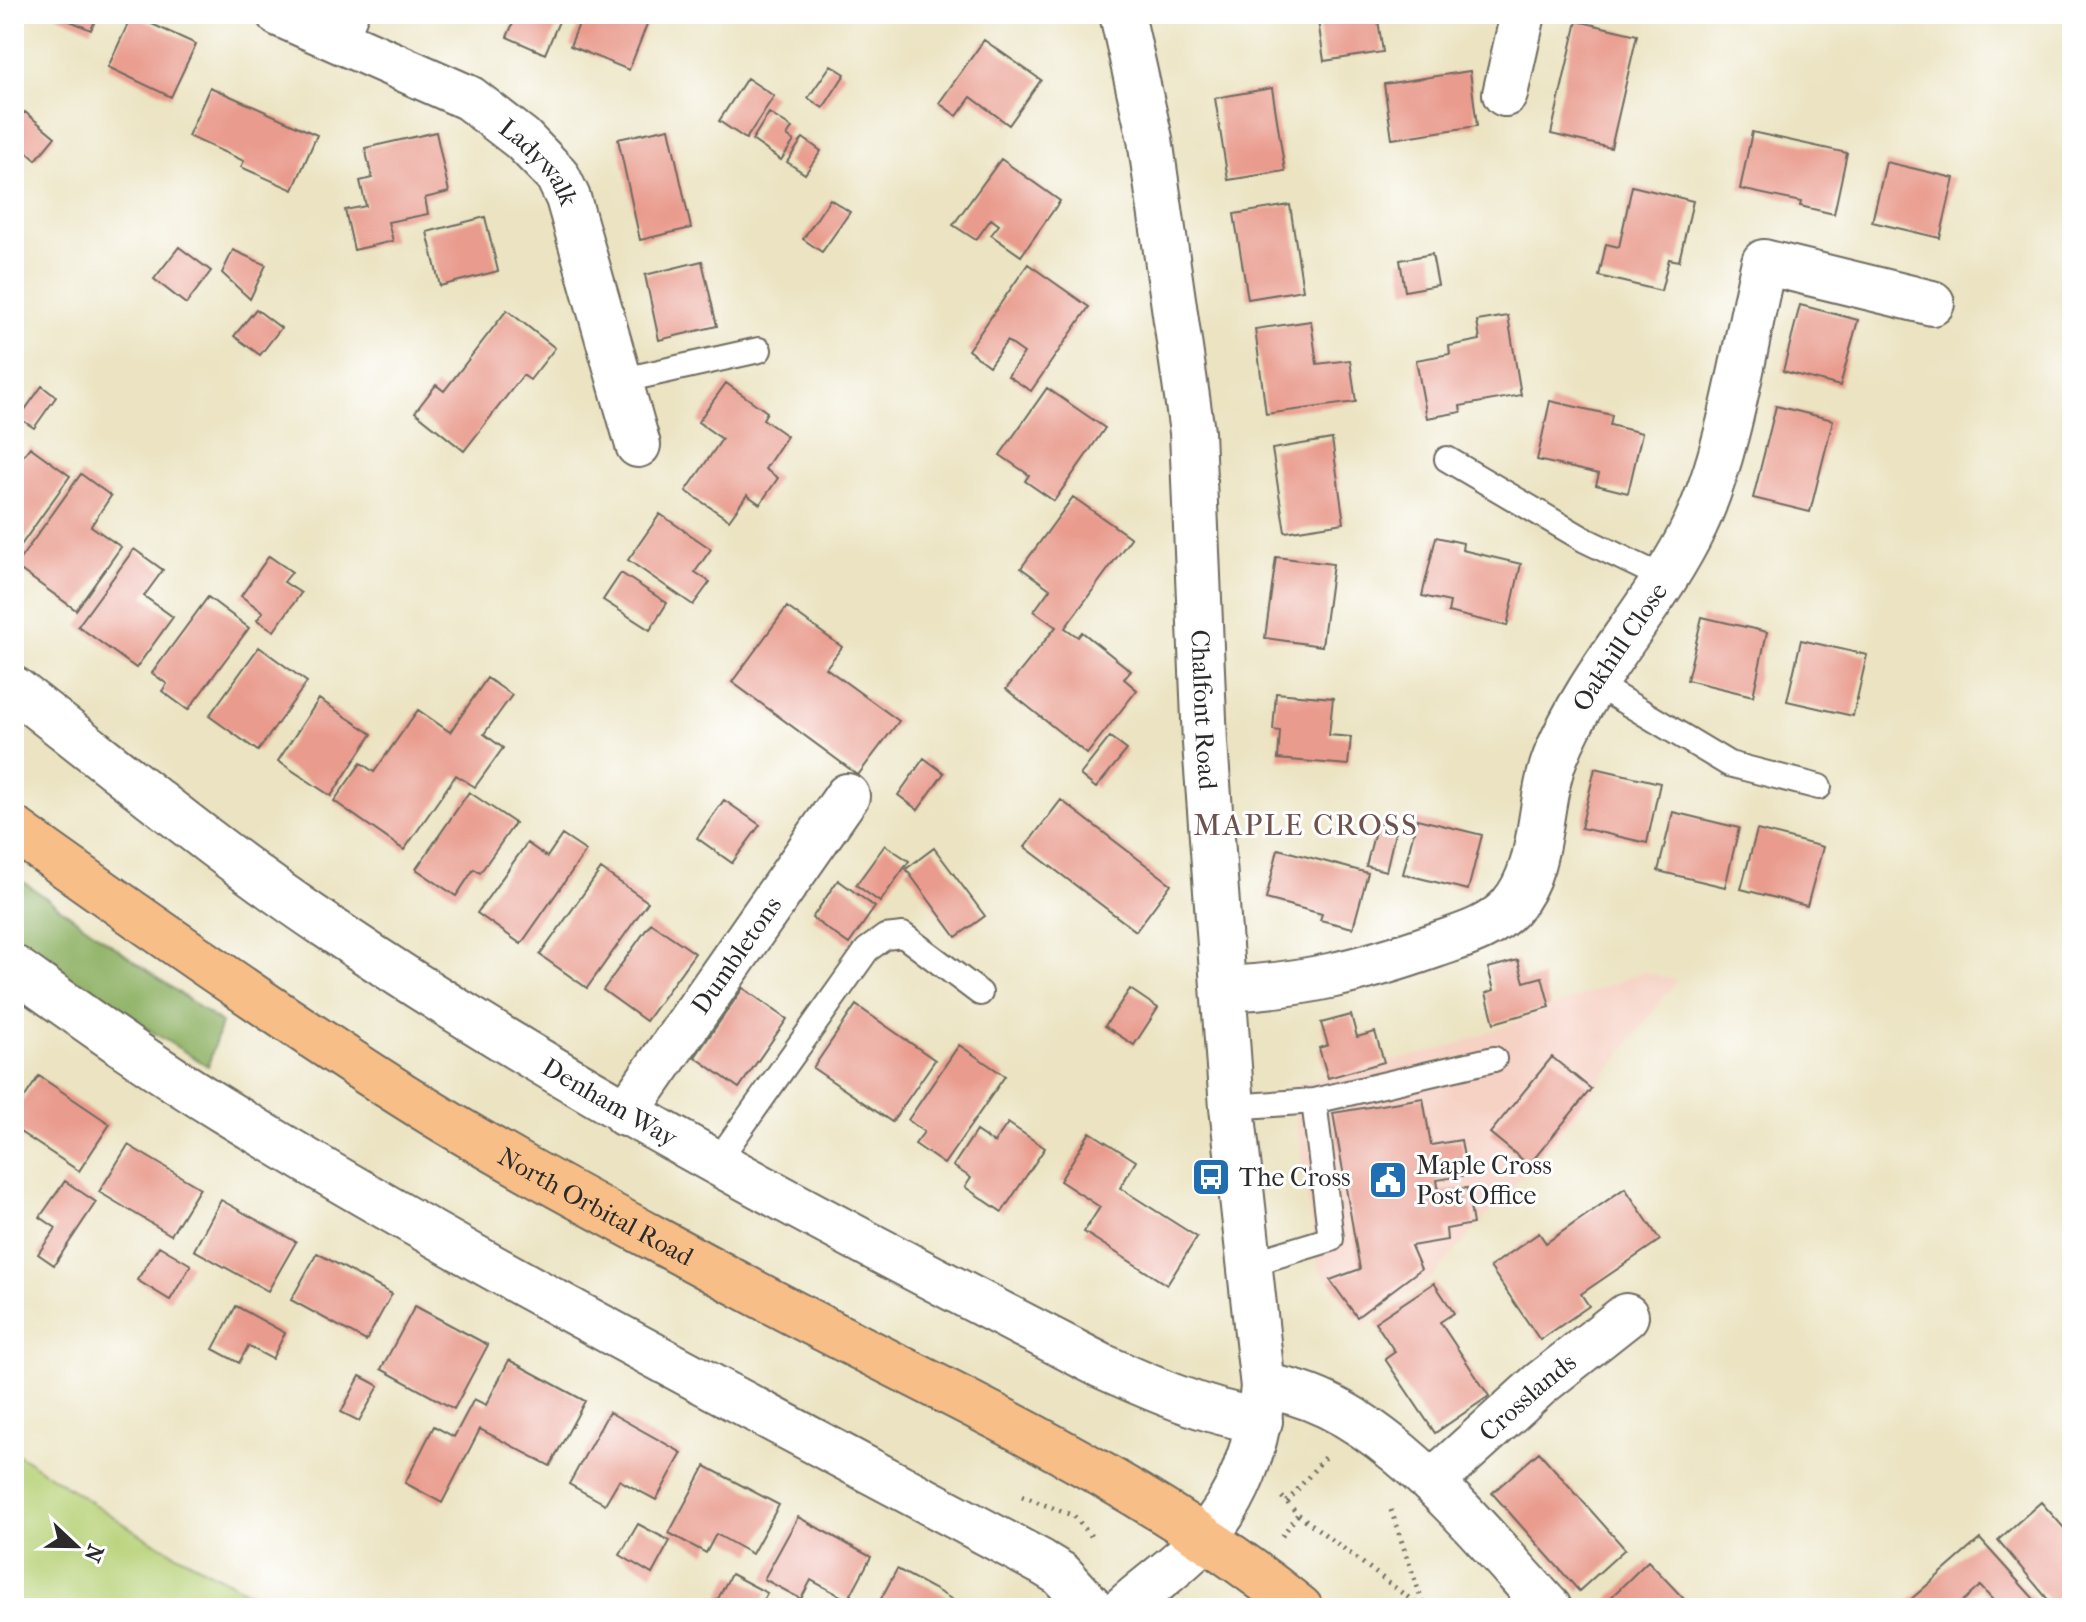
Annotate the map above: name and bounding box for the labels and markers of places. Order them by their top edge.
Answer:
place label: Maple Cross Post Office [1416,1150,1552,1211]
bus stop icon: The Cross [1190,1156,1232,1198]
public building icon: Maple Cross Post Office [1367,1159,1409,1201]
place label: The Cross [1239,1162,1351,1193]

